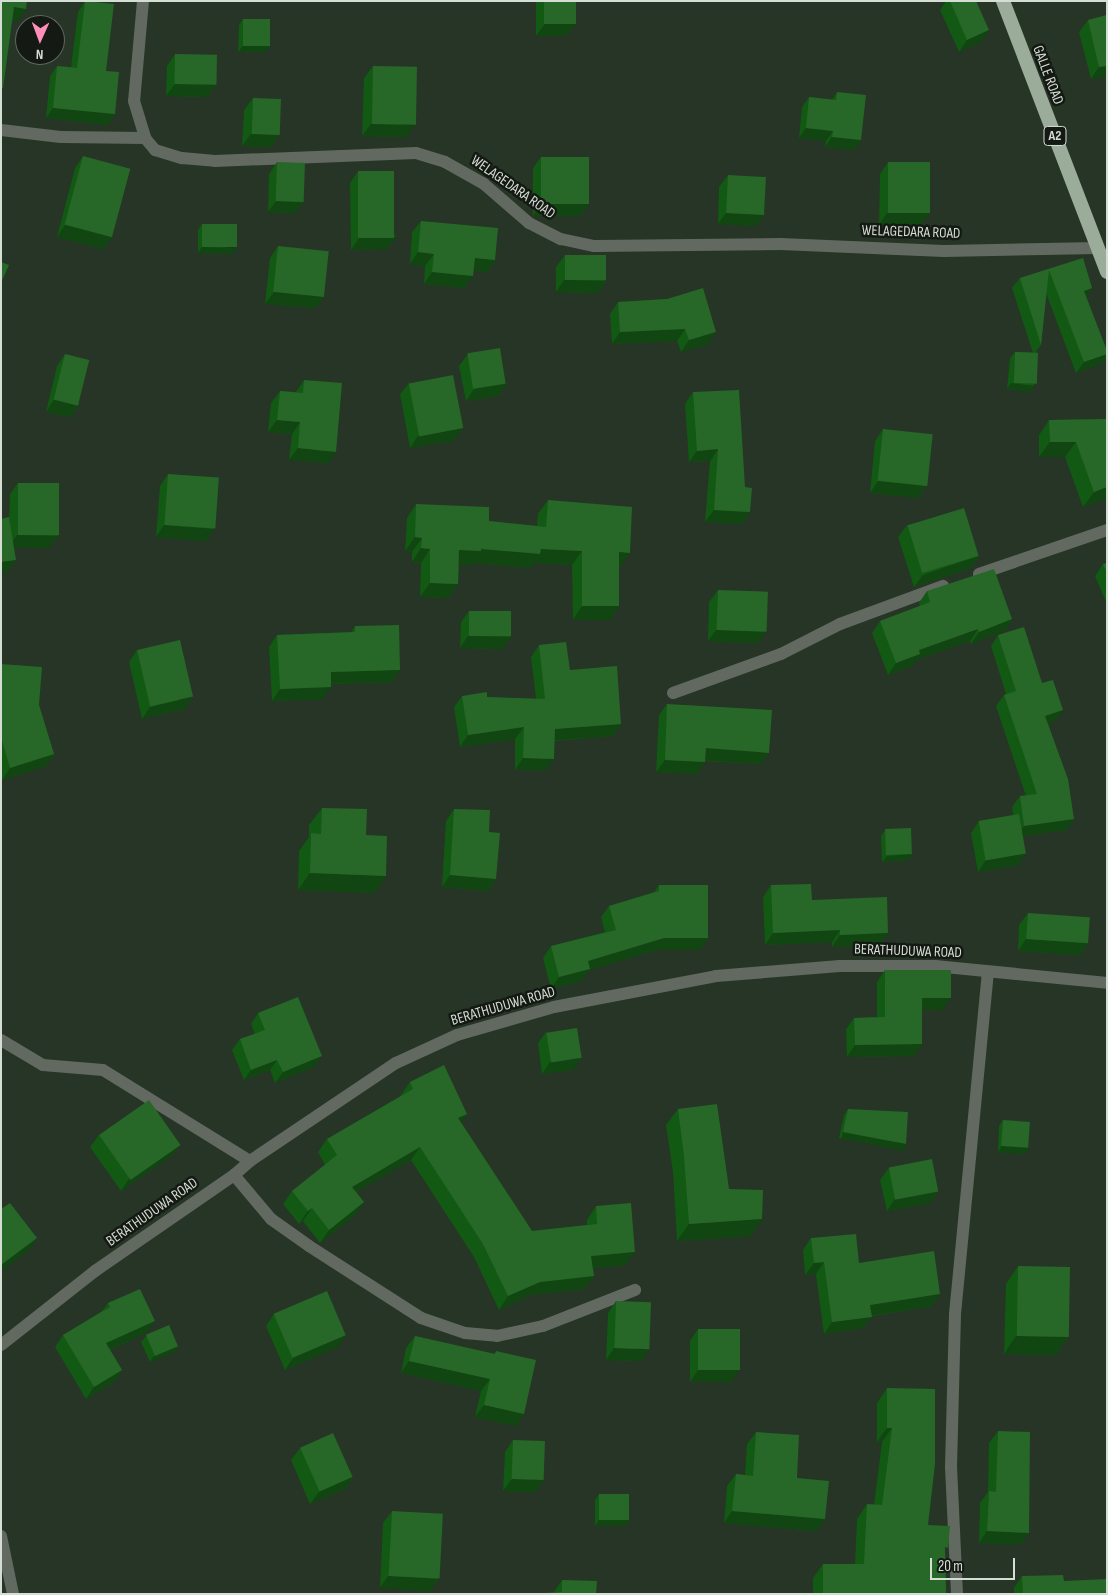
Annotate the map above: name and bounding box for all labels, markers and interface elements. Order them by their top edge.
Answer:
north arrow [15,15,65,65]
street label: GALLE ROAD [1029,43,1067,107]
text: N [35,46,44,63]
road number: A2 [1042,124,1068,148]
street label: WELAGEDARA ROAD [467,151,559,223]
street label: WELAGEDARA ROAD [861,221,961,243]
street label: BERATHUDUWA ROAD [854,940,962,962]
street label: BERATHUDUWA ROAD [449,983,557,1029]
street label: BERATHUDUWA ROAD [103,1174,201,1250]
scale bar [933,1548,1018,1580]
text: 20 m [938,1557,963,1576]

